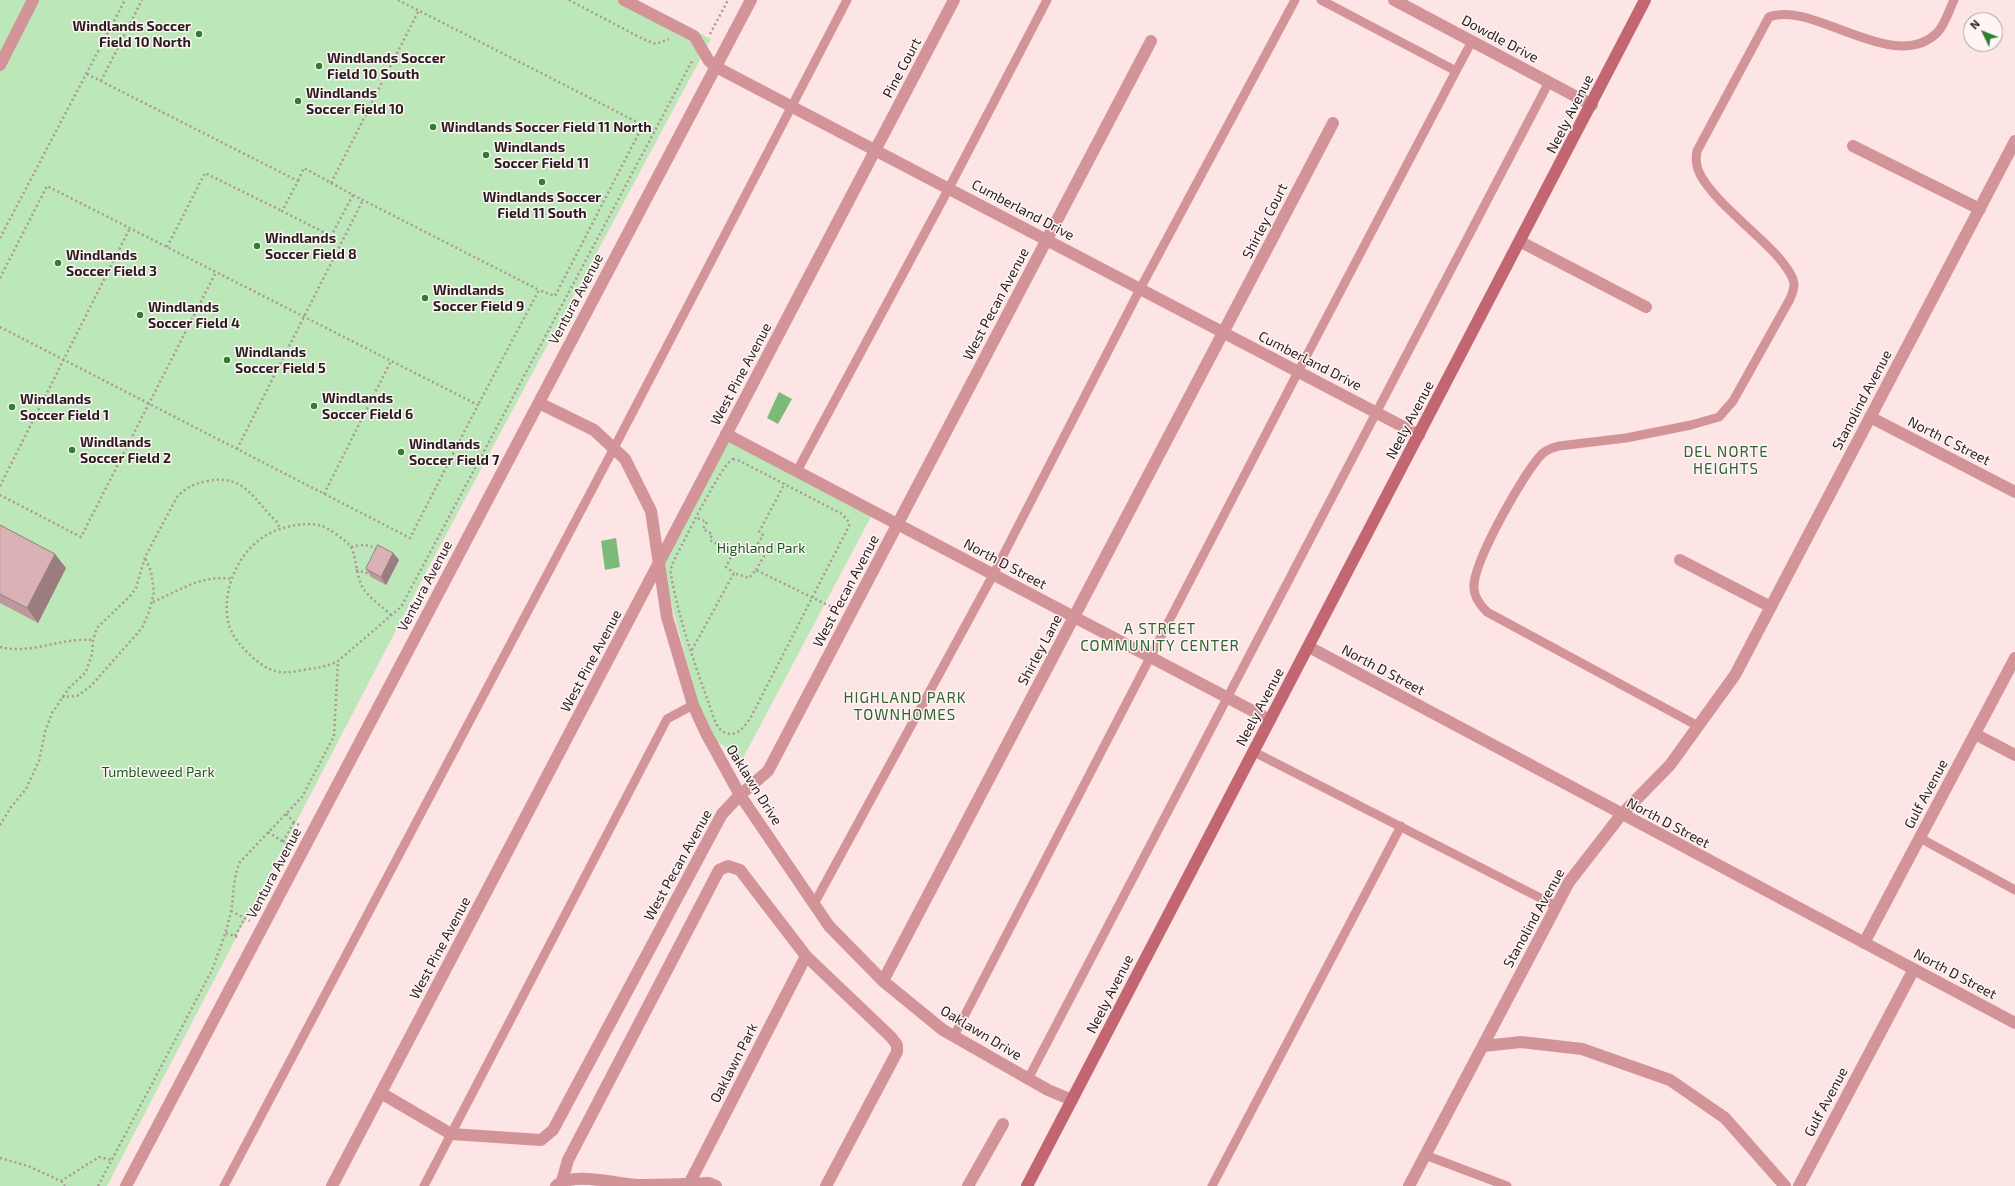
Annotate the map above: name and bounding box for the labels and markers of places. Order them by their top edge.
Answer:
place label: Windlands Soccer Field 10 North [72,18,191,50]
marker: Windlands Soccer Field 10 North [194,29,204,39]
place label: Windlands Soccer Field 10 South [327,50,446,82]
marker: Windlands Soccer Field 10 South [314,61,324,71]
place label: Windlands Soccer Field 10 [306,85,404,118]
marker: Windlands Soccer Field 10 [293,96,303,106]
place label: Windlands Soccer Field 11 North [441,119,652,135]
marker: Windlands Soccer Field 11 North [428,122,438,132]
place label: Windlands Soccer Field 11 [494,139,589,172]
marker: Windlands Soccer Field 11 [481,150,491,160]
marker: Windlands Soccer Field 11 South [537,177,547,187]
place label: Windlands Soccer Field 11 South [483,189,601,222]
place label: Windlands Soccer Field 8 [265,230,357,262]
marker: Windlands Soccer Field 8 [252,241,262,251]
place label: Windlands Soccer Field 3 [66,247,157,280]
marker: Windlands Soccer Field 3 [53,258,63,268]
place label: Windlands Soccer Field 9 [433,282,524,314]
marker: Windlands Soccer Field 9 [420,293,430,303]
place label: Windlands Soccer Field 4 [148,299,240,332]
marker: Windlands Soccer Field 4 [135,310,145,320]
place label: Windlands Soccer Field 5 [235,344,326,376]
marker: Windlands Soccer Field 5 [222,355,232,365]
place label: Windlands Soccer Field 6 [322,390,413,422]
place label: Windlands Soccer Field 1 [20,391,109,424]
marker: Windlands Soccer Field 6 [309,401,319,411]
marker: Windlands Soccer Field 1 [7,402,17,412]
place label: Windlands Soccer Field 2 [80,434,171,466]
place label: Windlands Soccer Field 7 [409,436,499,468]
marker: Windlands Soccer Field 2 [67,445,77,455]
marker: Windlands Soccer Field 7 [396,447,406,457]

